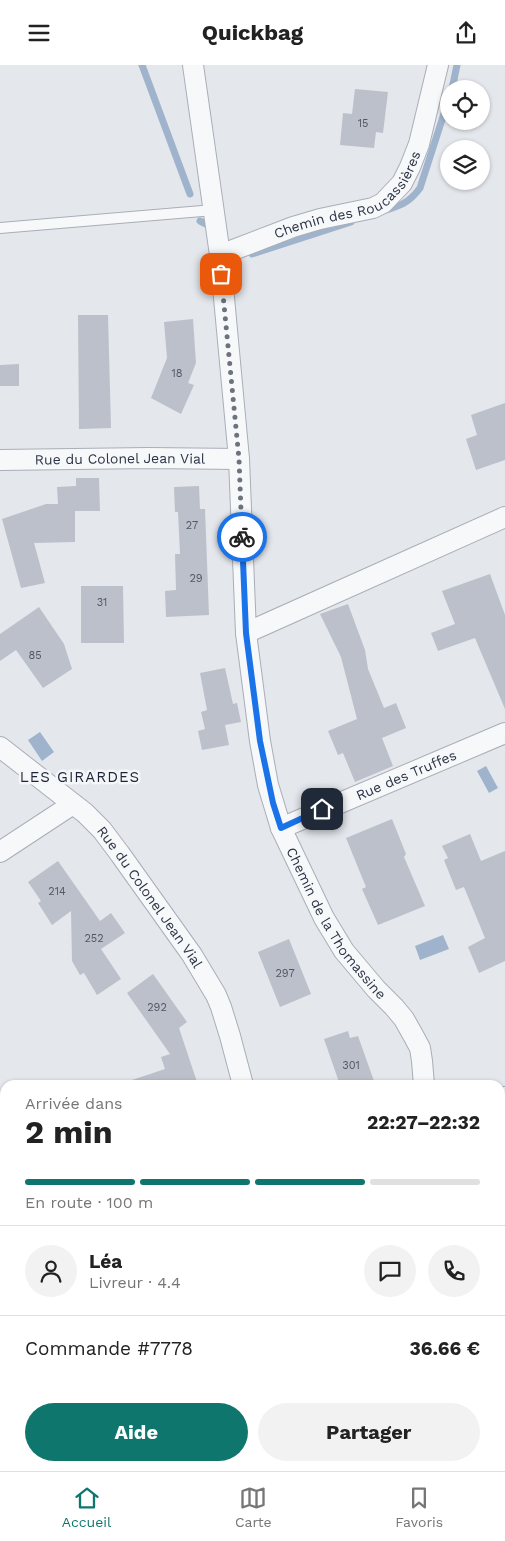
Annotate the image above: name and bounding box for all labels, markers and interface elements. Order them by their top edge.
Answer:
icon: menu [25,19,53,47]
icon: share [452,19,480,47]
text: Quickbag [202,20,303,45]
map controls [440,80,490,190]
button: locate [440,80,490,130]
house number: 15 [358,117,368,130]
button: layers [440,140,490,190]
street label: Chemin des Roucassières [272,149,423,242]
pin [200,253,242,295]
icon: bag [207,260,235,288]
house number: 18 [171,367,183,380]
street label: Rue du Colonel Jean Vial [35,450,206,468]
courier [217,512,267,562]
house number: 27 [186,519,198,532]
icon: bike [228,523,256,551]
house number: 29 [189,572,203,585]
house number: 31 [97,596,107,609]
house number: 85 [28,649,42,662]
street label: Rue des Truffes [354,747,459,803]
district label: LES GIRARDES [20,768,140,786]
pin [301,788,343,830]
icon: home [308,795,336,823]
street label: Rue du Colonel Jean Vial [94,823,206,971]
street label: Chemin de la Thomassine [283,845,389,1002]
house number: 214 [48,885,66,898]
house number: 252 [84,932,104,945]
house number: 297 [275,967,295,980]
house number: 292 [147,1001,167,1014]
house number: 301 [342,1059,360,1072]
text: Arrivée dans [25,1094,123,1113]
text: 22:27–22:32 [367,1111,480,1134]
text: 2 min [25,1113,113,1151]
text: En route · 100 m [25,1193,153,1212]
button: person [25,1245,77,1297]
button: chat [364,1245,416,1297]
button: phone [428,1245,480,1297]
text: Léa [89,1250,122,1273]
text: Livreur · 4.4 [89,1273,181,1292]
text: Commande #7778 [25,1337,193,1360]
text: 36.66 € [409,1337,480,1360]
button: Aide [25,1403,248,1461]
button: Partager [258,1403,480,1461]
tab: Accueil [62,1484,111,1530]
tab: Carte [235,1484,272,1530]
tab: Favoris [395,1484,443,1530]

